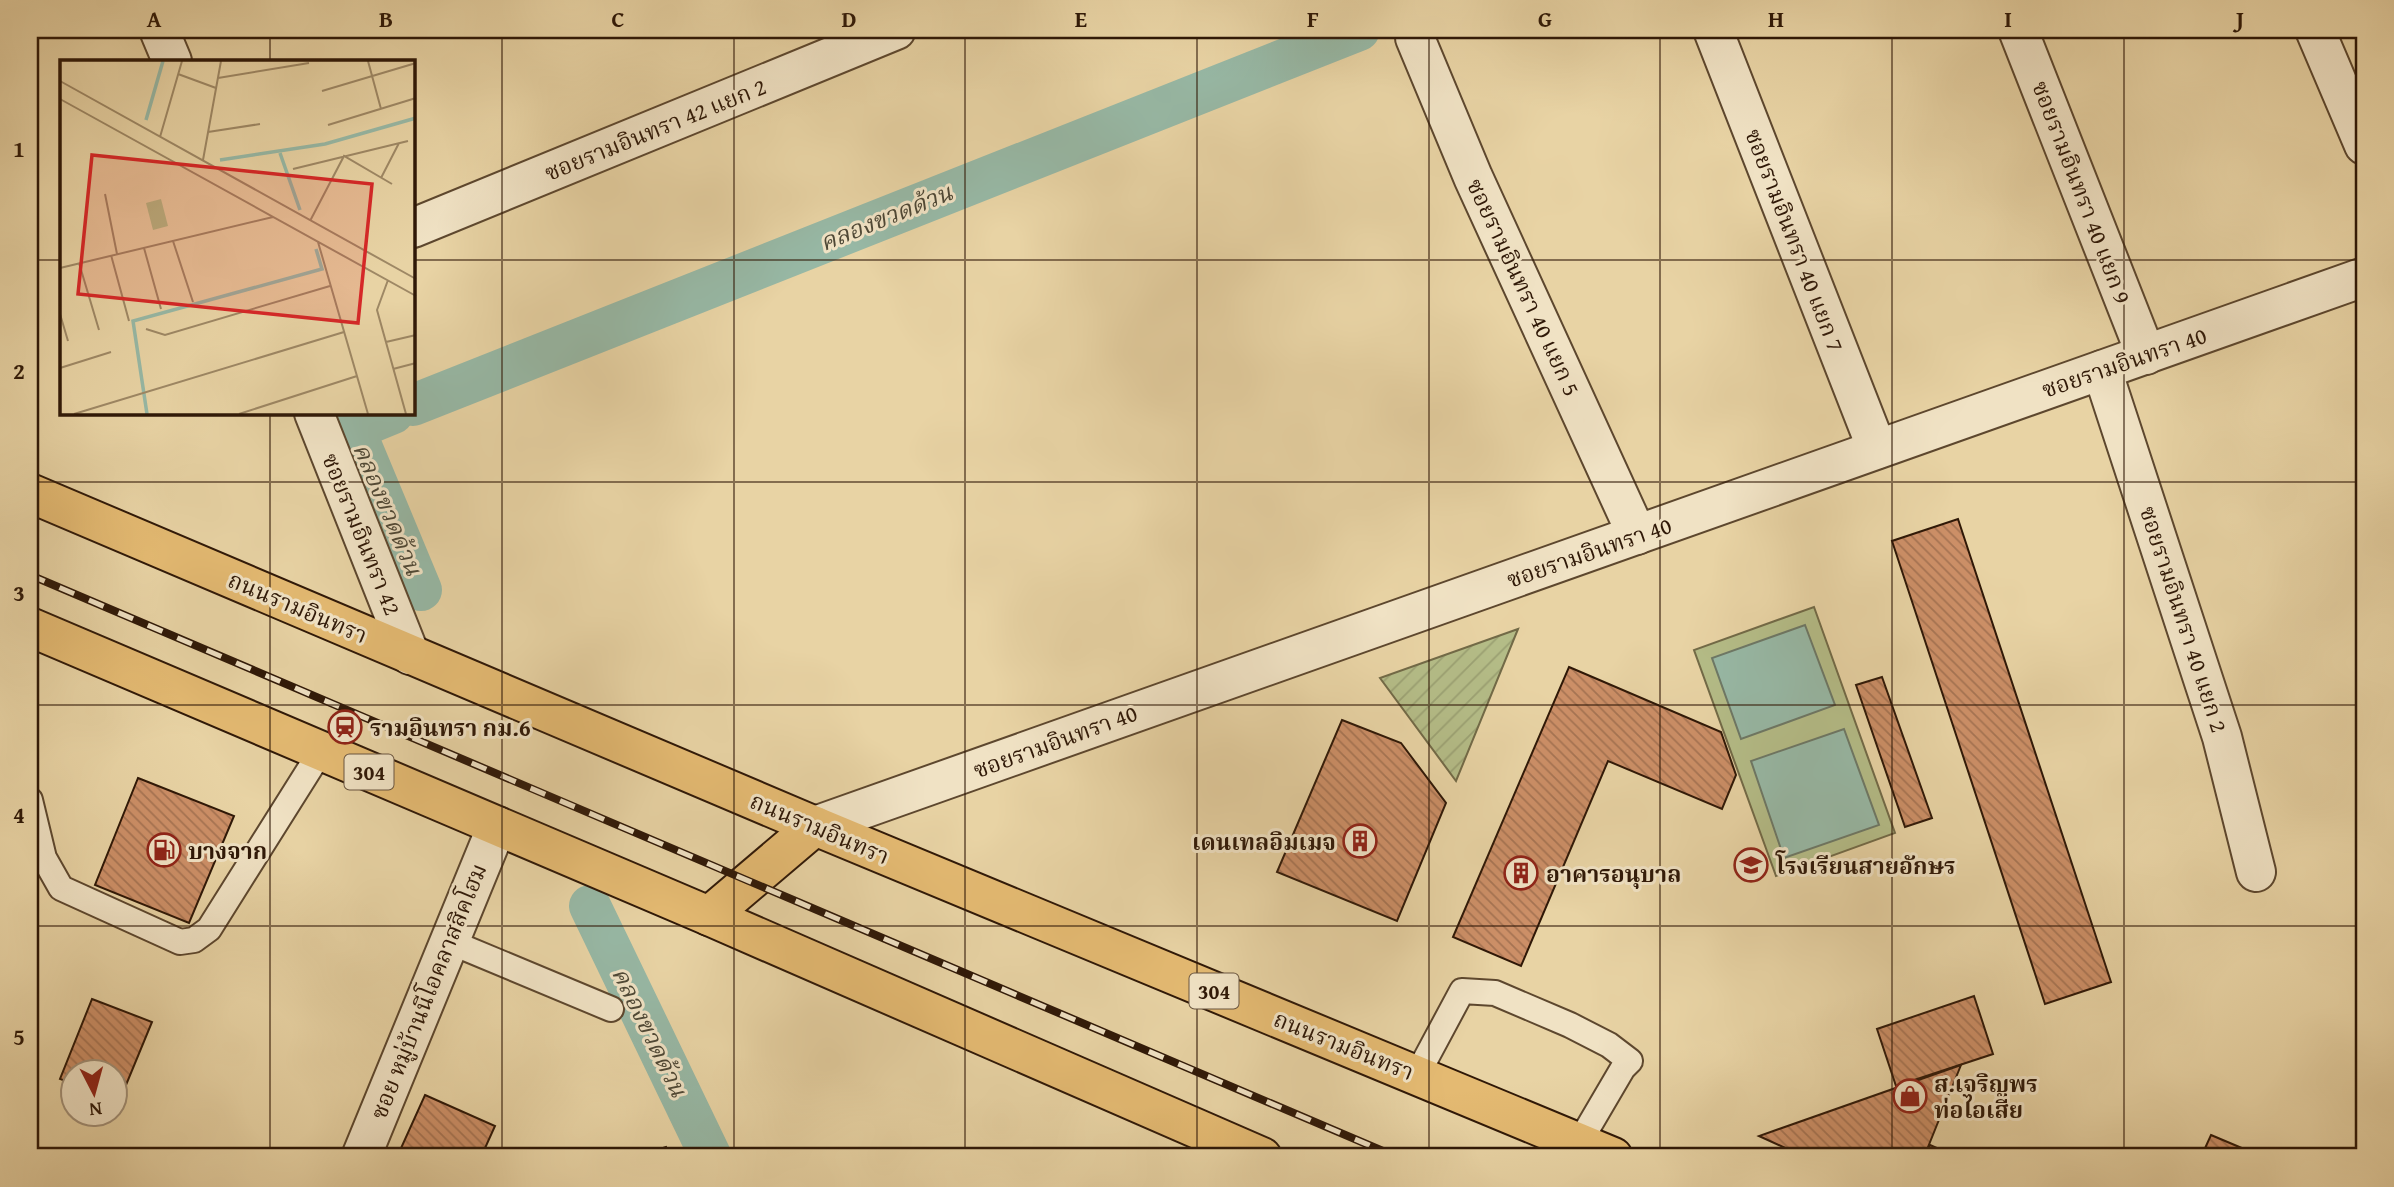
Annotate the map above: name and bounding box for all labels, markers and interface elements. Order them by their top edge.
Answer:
text: A [147,2,162,35]
text: B [379,2,393,35]
text: C [611,2,625,35]
text: D [842,2,857,35]
text: E [1075,2,1087,35]
text: F [1307,2,1319,35]
text: G [1538,2,1552,35]
text: H [1768,2,1784,35]
text: I [2004,2,2012,35]
text: J [2232,2,2244,35]
inset map [60,60,415,415]
street label: ซอยรามอินทรา 42 แยก 2 [539,69,771,189]
street label: ซอยรามอินทรา 40 แยก 9 [2024,76,2140,308]
street label: ซอยรามอินทรา 40 แยก 7 [1737,124,1853,356]
text: 1 [13,132,25,165]
street label: ซอยรามอินทรา 40 แยก 5 [1459,173,1589,401]
water label: คลองขวดด้วน [814,174,958,260]
street label: ซอยรามอินทรา 40 [2037,318,2211,406]
text: 2 [13,354,25,387]
water label: คลองขวดด้วน [344,438,432,581]
street label: ซอยรามอินทรา 42 [314,448,410,620]
street label: ซอยรามอินทรา 40 แยก 2 [2132,502,2236,736]
street label: ซอยรามอินทรา 40 [1502,508,1676,596]
street label: ถนนรามอินทรา [223,563,373,651]
text: 3 [13,576,25,609]
street label: ซอยรามอินทรา 40 [968,696,1142,786]
station icon: รามอินทรา กม.6 [326,708,364,746]
place label: รามอินทรา กม.6 [370,711,531,744]
road number: 304 [344,754,394,790]
street label: ถนนรามอินทรา [745,784,895,872]
text: 4 [13,798,25,831]
building icon: เดนเทลอิมเมจ [1341,822,1379,860]
place label: เดนเทลอิมเมจ [1192,825,1336,858]
fuel station icon: บางจาก [145,831,183,869]
place label: บางจาก [188,834,267,867]
school or university icon: โรงเรียนสายอักษร [1732,846,1770,884]
place label: โรงเรียนสายอักษร [1775,849,1956,882]
building icon: อาคารอนุบาล [1502,854,1540,892]
place label: อาคารอนุบาล [1546,857,1681,890]
street label: ซอย หมู่บ้านนีโอคลาสสิคโฮม [362,858,494,1124]
water label: คลองขวดด้วน [603,961,697,1103]
road number: 304 [1190,974,1238,1009]
street label: ถนนรามอินทรา [1269,1002,1419,1088]
text: 5 [13,1020,25,1053]
north arrow [60,1058,130,1128]
place label: ส.เจริญพร ท่อไอเสีย [1934,1067,2038,1126]
shop icon: ส.เจริญพร ท่อไอเสีย [1891,1077,1929,1115]
text: N [88,1095,104,1125]

